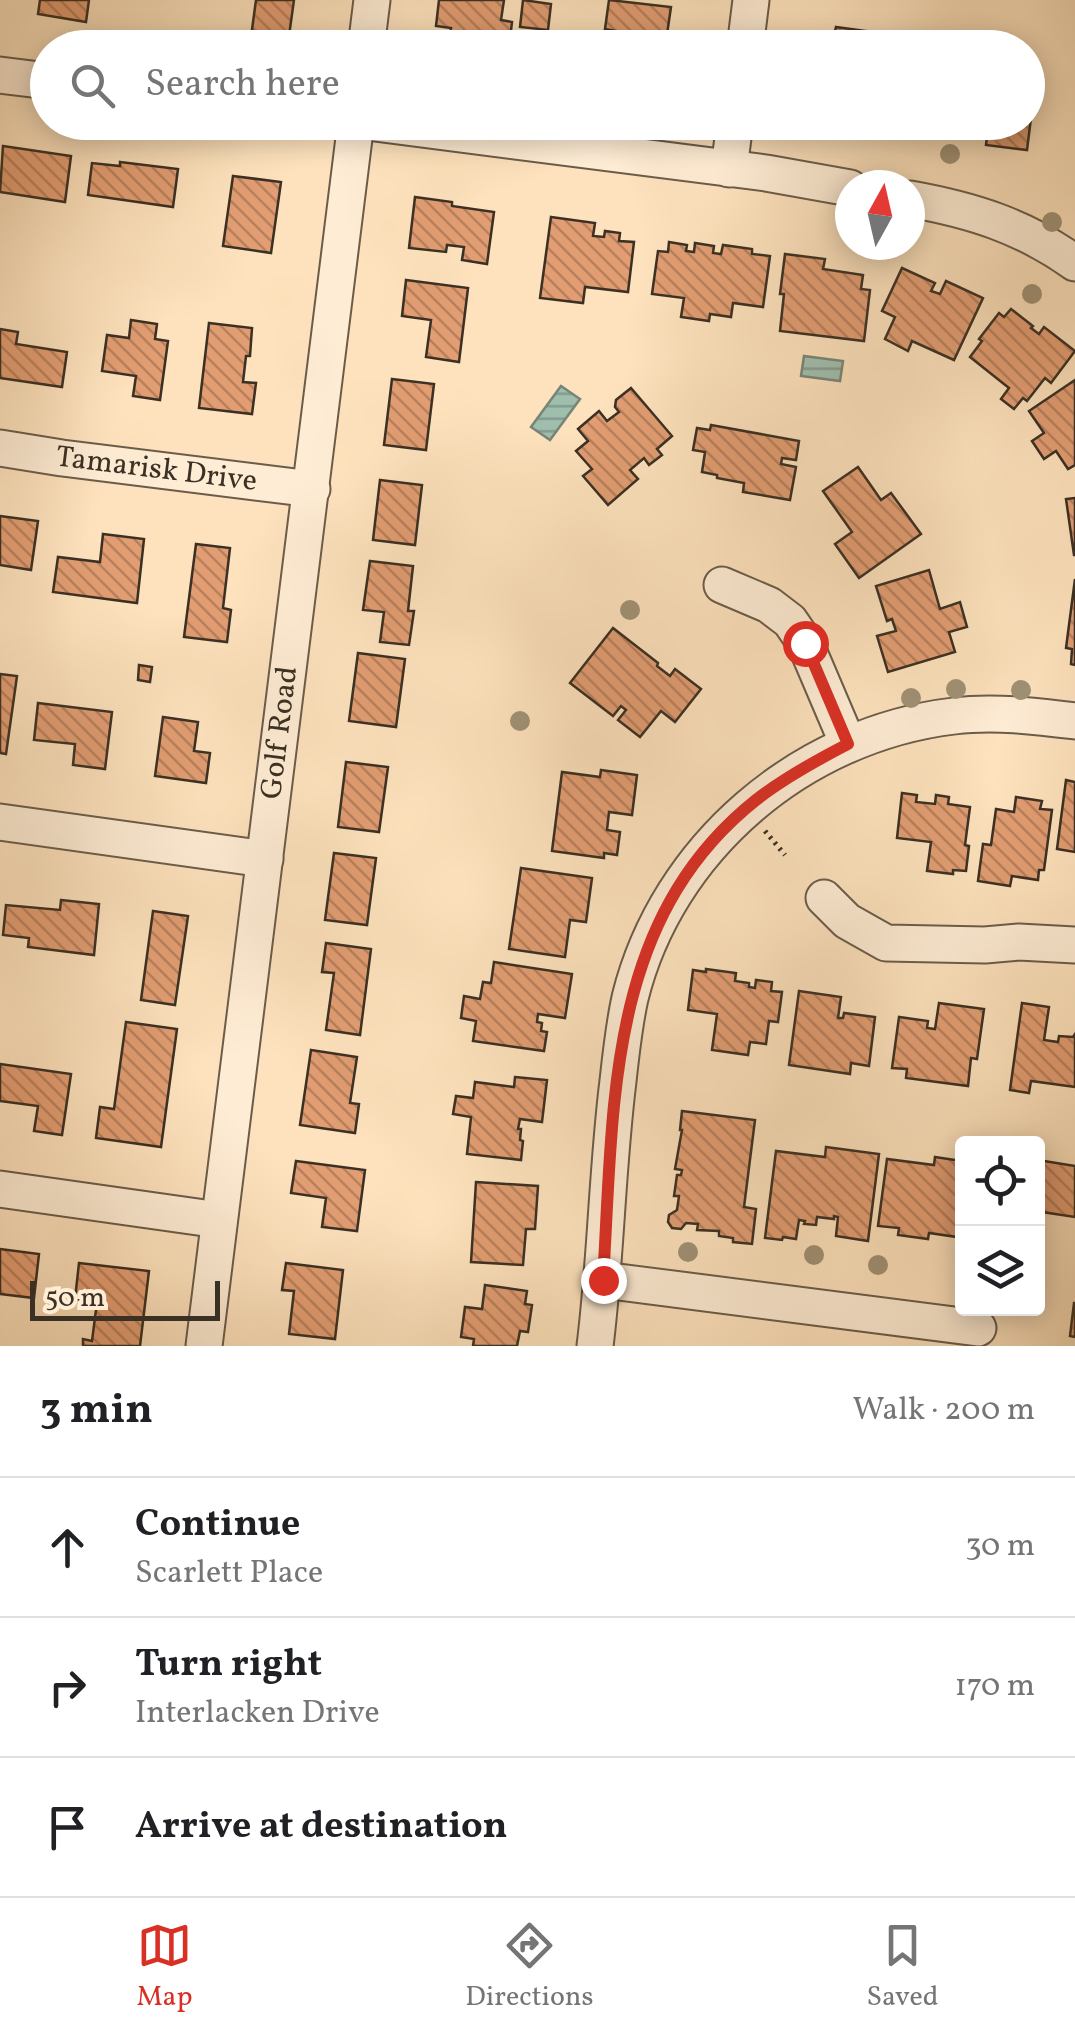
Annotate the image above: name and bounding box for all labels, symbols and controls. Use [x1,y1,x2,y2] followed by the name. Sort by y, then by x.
[30,30,1045,140] search box
[65,58,120,113] icon: search
[145,59,340,112] text: Search here
[835,170,925,260] north arrow
[53,436,259,503] street label: Tamarisk Drive
[783,621,829,667] route start
[251,664,309,802] street label: Golf Road
[955,1136,1045,1316] map controls
[955,1136,1045,1226] button: locate
[955,1226,1045,1316] button: layers
[581,1258,627,1304] route end
[30,1276,220,1320] scale bar
[45,1279,105,1318] text: 50 m
[40,1382,153,1441] text: 3 min
[852,1389,1035,1433] text: Walk · 200 m
[135,1499,300,1552] text: Continue
[40,1520,95,1575] icon: ahead
[965,1525,1035,1569] text: 30 m
[135,1552,323,1596] text: Scarlett Place
[135,1639,322,1692] text: Turn right
[40,1660,95,1715] icon: right
[954,1665,1035,1709] text: 170 m
[135,1692,380,1736] text: Interlacken Drive
[40,1800,95,1855] icon: arrive
[135,1801,508,1854] text: Arrive at destination
[136,1918,192,2017] tab: Map
[465,1918,594,2017] tab: Directions
[866,1918,939,2017] tab: Saved

